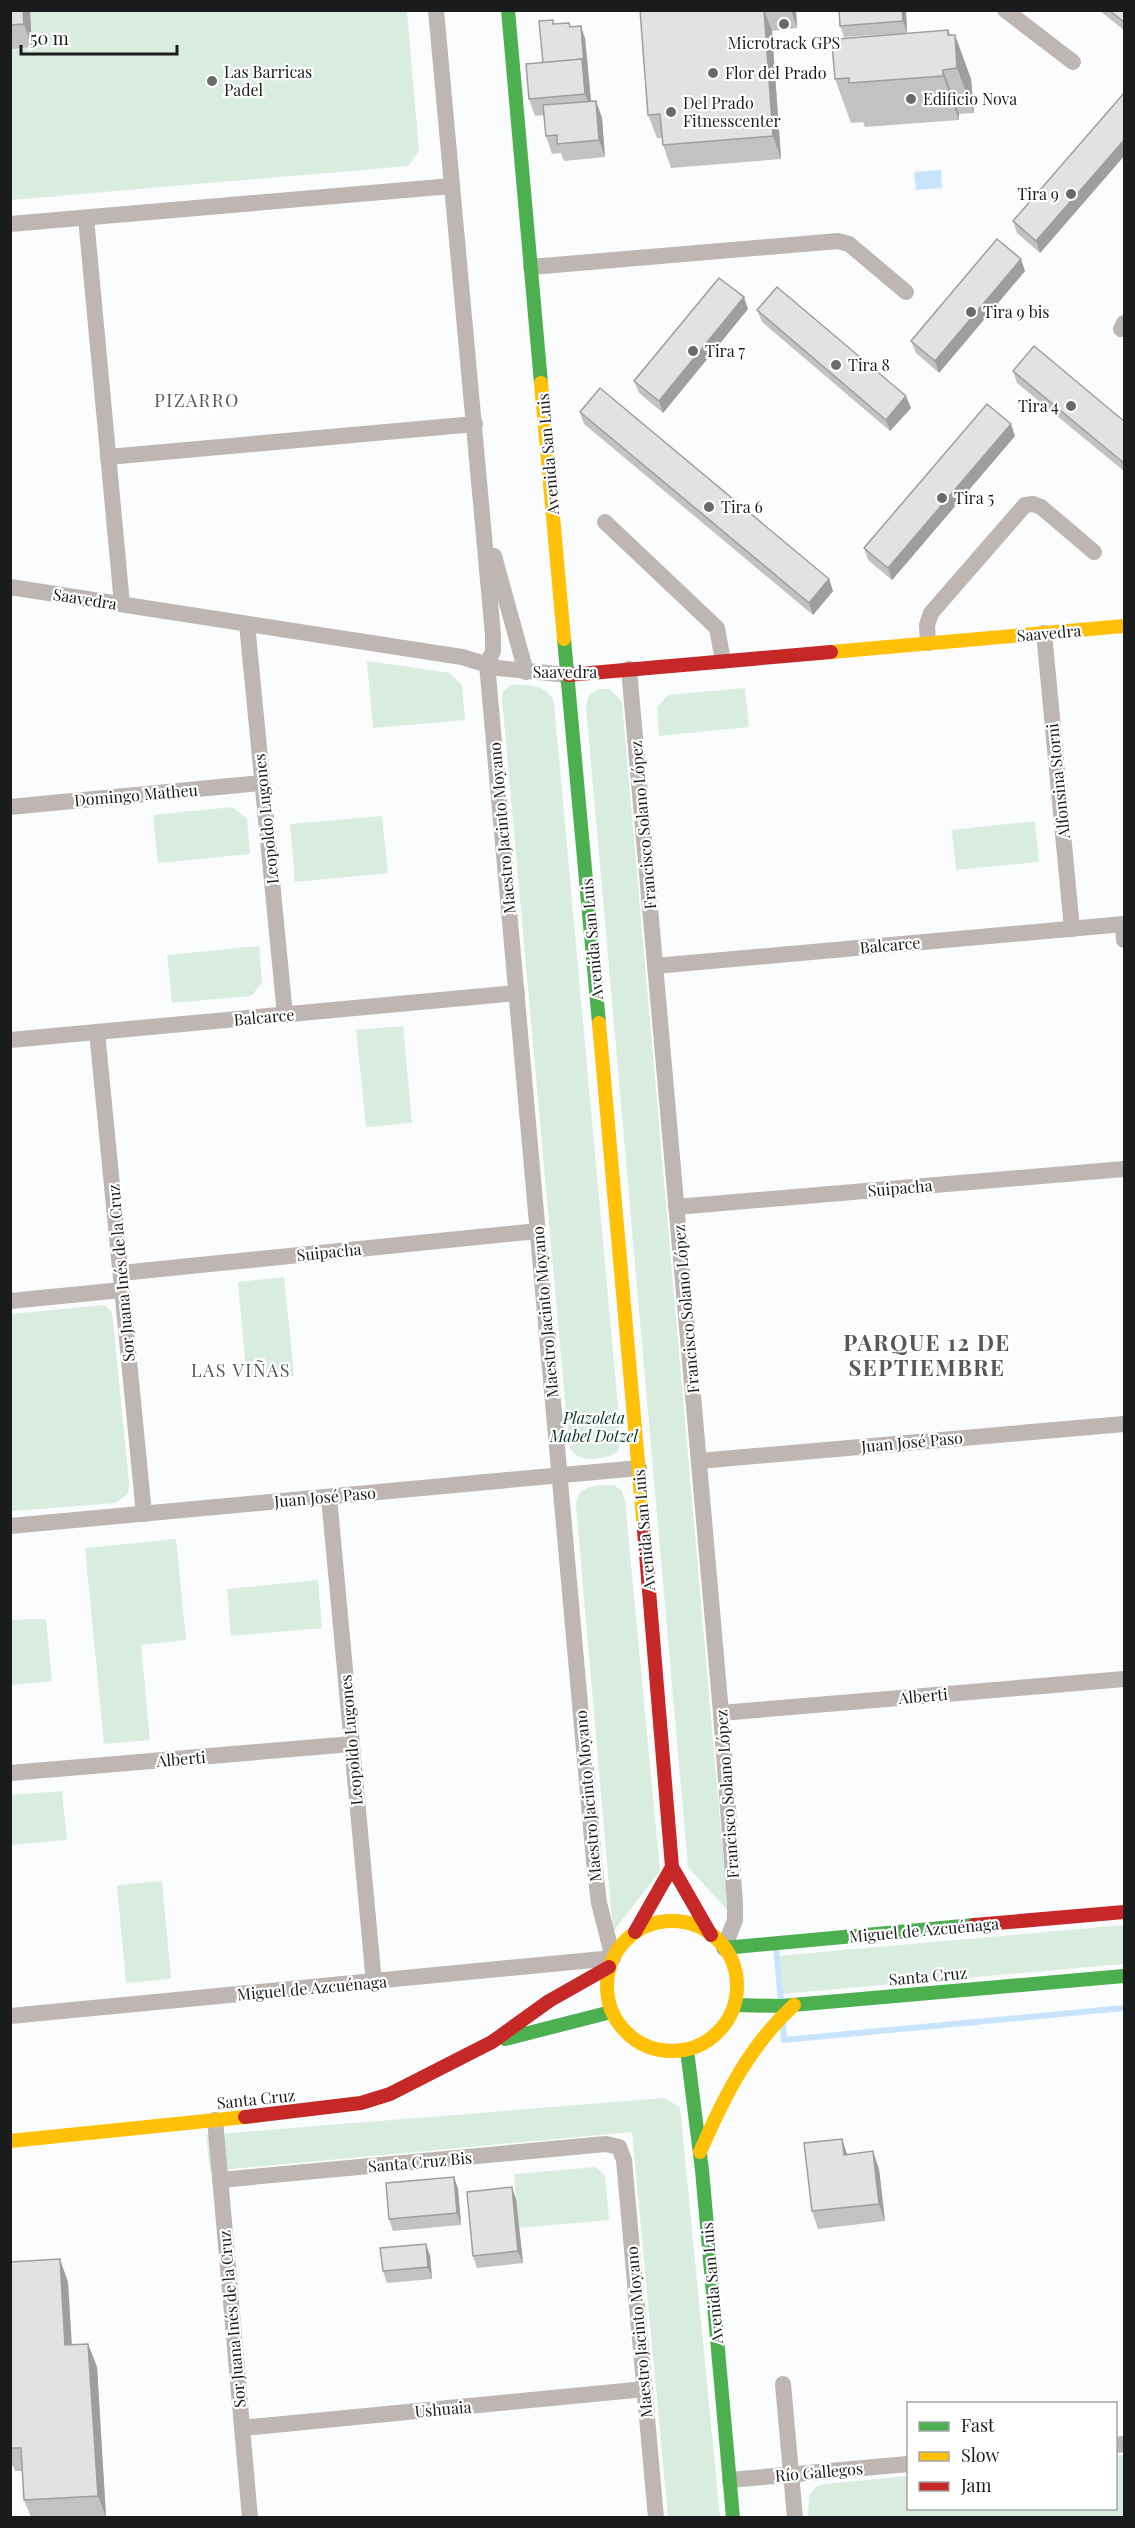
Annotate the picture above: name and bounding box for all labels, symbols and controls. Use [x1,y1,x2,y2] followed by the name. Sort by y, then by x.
[777,17,791,31] marker: Microtrack GPS
[21,18,177,56] scale bar
[30,26,69,50] text: 50 m
[728,32,840,53] place label: Microtrack GPS
[224,61,312,100] place label: Las Barricas Padel
[725,62,827,83] place label: Flor del Prado
[706,66,720,80] marker: Flor del Prado
[205,74,219,88] marker: Las Barricas Padel
[923,88,1017,109] place label: Edificio Nova
[683,92,781,131] place label: Del Prado Fitnesscenter
[904,92,918,106] marker: Edificio Nova
[664,105,678,119] marker: Del Prado Fitnesscenter
[1017,183,1059,204] place label: Tira 9
[1064,187,1078,201] marker: Tira 9
[983,301,1049,322] place label: Tira 9 bis
[964,305,978,319] marker: Tira 9 bis
[705,340,746,361] place label: Tira 7
[686,344,700,358] marker: Tira 7
[848,354,890,375] place label: Tira 8
[829,358,843,372] marker: Tira 8
[154,388,240,412] district label: PIZARRO
[532,392,563,517] street label: Avenida San Luis
[1018,395,1059,416] place label: Tira 4
[1064,399,1078,413] marker: Tira 4
[954,487,994,508] place label: Tira 5
[935,491,949,505] marker: Tira 5
[721,496,763,517] place label: Tira 6
[702,500,716,514] marker: Tira 6
[52,583,119,614] street label: Saavedra
[1016,619,1082,646] street label: Saavedra
[533,661,597,682] street label: Saavedra
[1041,722,1074,841] street label: Alfonsina Storni
[625,739,660,910] street label: Francisco Solano López
[484,741,519,915] street label: Maestro Jacinto Moyano
[248,753,283,885] street label: Leopoldo Lugones
[73,779,199,810] street label: Domingo Matheu
[576,877,607,1002] street label: Avenida San Luis
[859,931,921,958] street label: Balcarce
[233,1003,295,1030] street label: Balcarce
[867,1174,933,1201] street label: Suipacha
[102,1183,139,1363] street label: Sor Juana Inés de la Cruz
[668,1223,703,1394] street label: Francisco Solano López
[527,1225,562,1399] street label: Maestro Jacinto Moyano
[296,1238,362,1265] street label: Suipacha
[843,1327,1011,1382] district label: PARQUE 12 DE SEPTIEMBRE
[191,1358,291,1382] district label: LAS VIÑAS
[549,1407,638,1446] park label: Plazoleta Mabel Dotzel
[859,1427,964,1456] street label: Juan José Paso
[628,1468,659,1593] street label: Avenida San Luis
[272,1482,377,1511] street label: Juan José Paso
[334,1674,367,1806] street label: Leopoldo Lugones
[897,1683,949,1708] street label: Alberti
[570,1709,605,1883] street label: Maestro Jacinto Moyano
[710,1709,743,1879] street label: Francisco Solano López
[155,1746,207,1771] street label: Alberti
[848,1912,1000,1947] street label: Miguel de Azcuénaga
[888,1962,968,1989] street label: Santa Cruz
[236,1970,388,2005] street label: Miguel de Azcuénaga
[216,2084,297,2113] street label: Santa Cruz
[367,2146,473,2177] street label: Santa Cruz Bis
[696,2221,727,2346] street label: Avenida San Luis
[213,2229,250,2409] street label: Sor Juana Inés de la Cruz
[621,2245,656,2419] street label: Maestro Jacinto Moyano
[414,2396,472,2421] street label: Ushuaia
[907,2402,1117,2510] legend
[961,2413,995,2437] text: Fast
[961,2443,999,2467] text: Slow
[774,2457,864,2486] street label: Río Gallegos
[960,2473,991,2497] text: Jam

